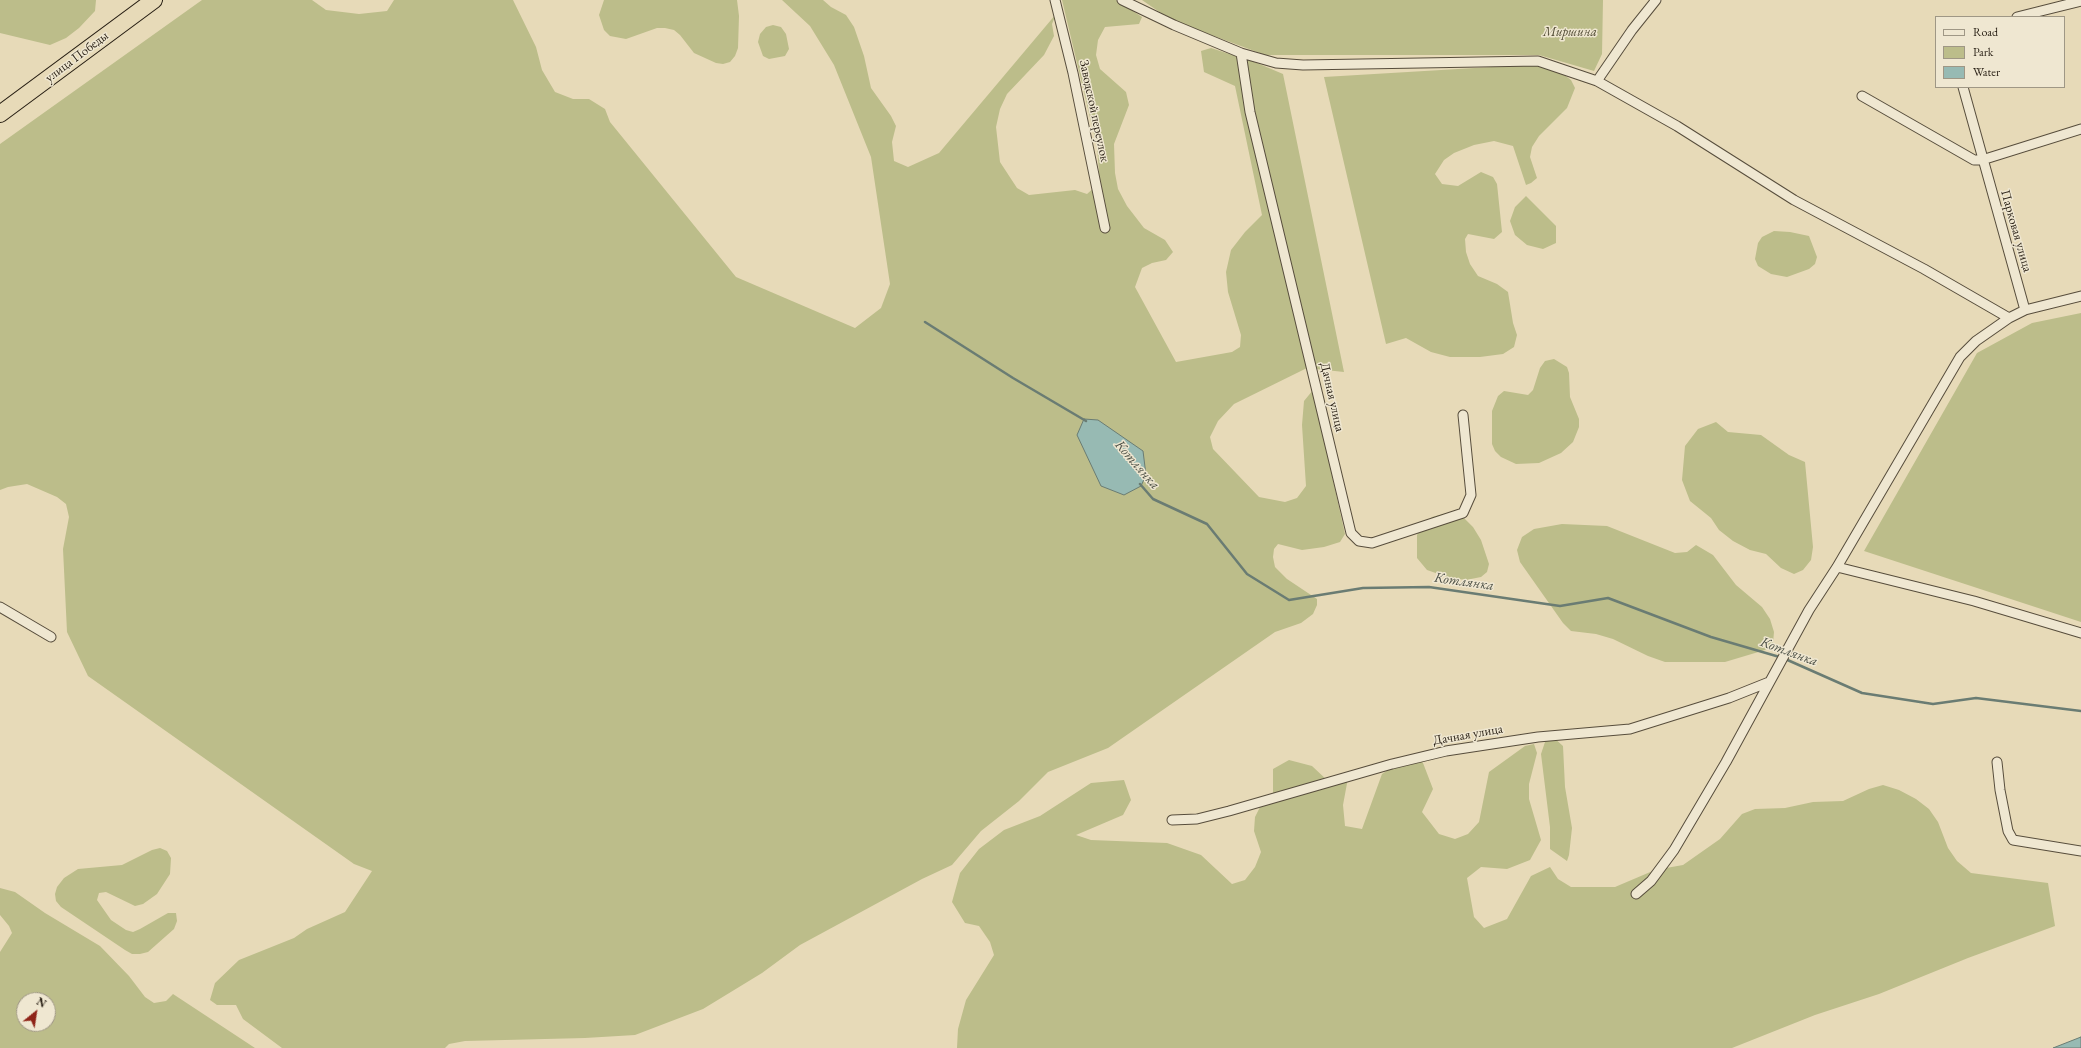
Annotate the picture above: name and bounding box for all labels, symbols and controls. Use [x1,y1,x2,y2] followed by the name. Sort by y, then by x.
[1935,16,2065,88] legend
[1543,24,1597,40] park label: Миршина
[1973,24,1998,40] text: Road
[42,28,112,86] street label: улица Победы
[1973,44,1993,60] text: Park
[1076,59,1112,163] street label: Заводской переулок
[1973,64,2000,80] text: Water
[1997,188,2035,274] street label: Парковая улица
[1316,361,1348,433] street label: Дачная улица
[1111,437,1163,493] water label: Котлянка
[1433,570,1495,594] water label: Котлянка
[1758,634,1820,670] water label: Котлянка
[1432,721,1504,749] street label: Дачная улица
[16,992,56,1032] north arrow
[34,994,49,1011] text: N

